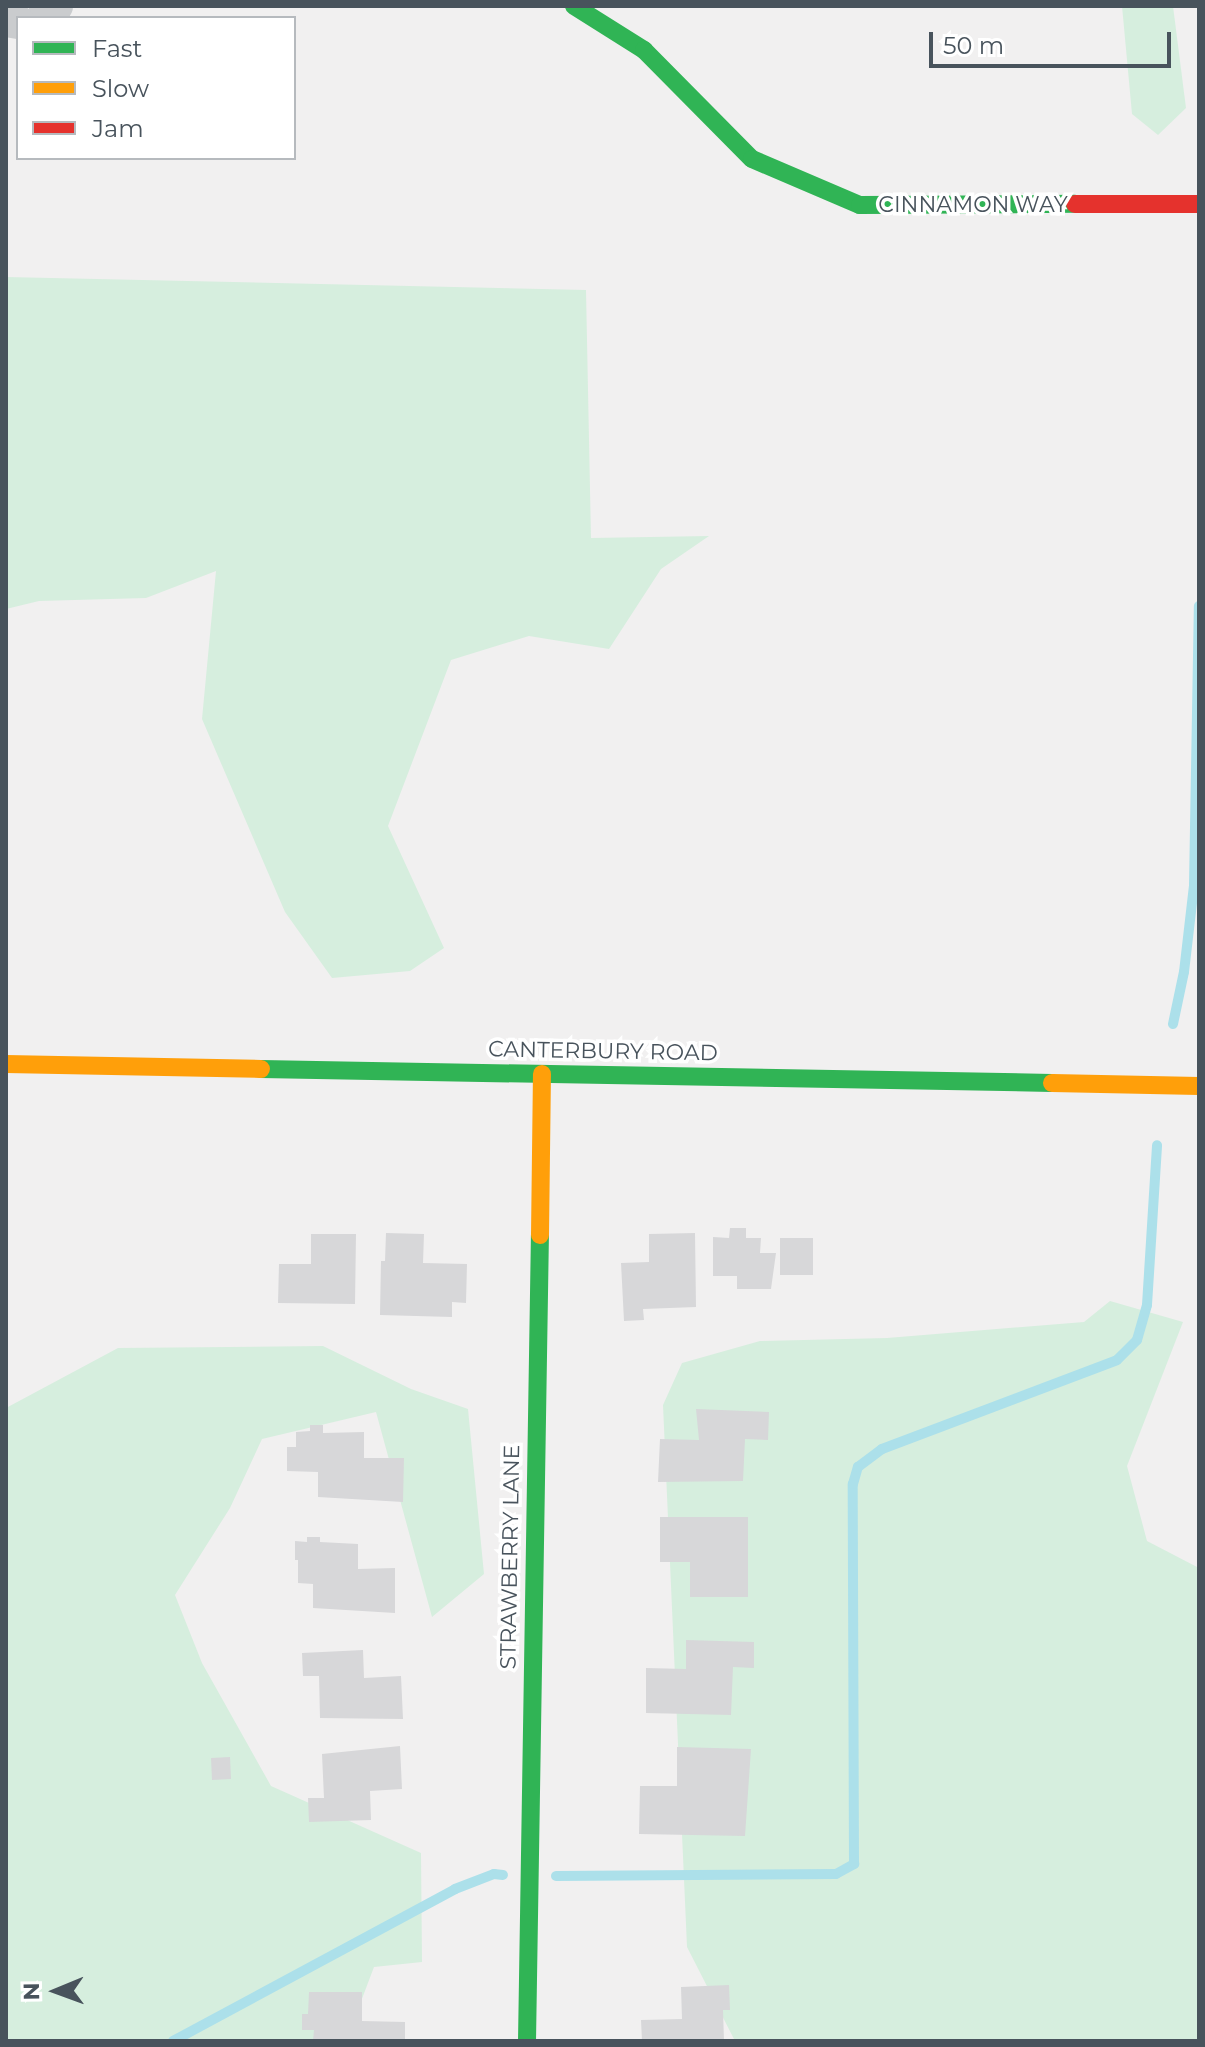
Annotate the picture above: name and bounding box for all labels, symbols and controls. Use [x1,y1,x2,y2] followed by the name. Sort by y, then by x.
[16,16,296,160] legend
[933,16,1175,66] scale bar
[943,31,1004,60] text: 50 m
[92,34,142,63] text: Fast
[92,74,149,103] text: Slow
[92,114,144,143] text: Jam
[878,192,1068,218] street label: CINNAMON WAY
[488,1036,718,1066] street label: CANTERBURY ROAD
[495,1444,525,1670] street label: STRAWBERRY LANE
[16,1951,96,2031] north arrow
[18,1982,45,2001] text: N

